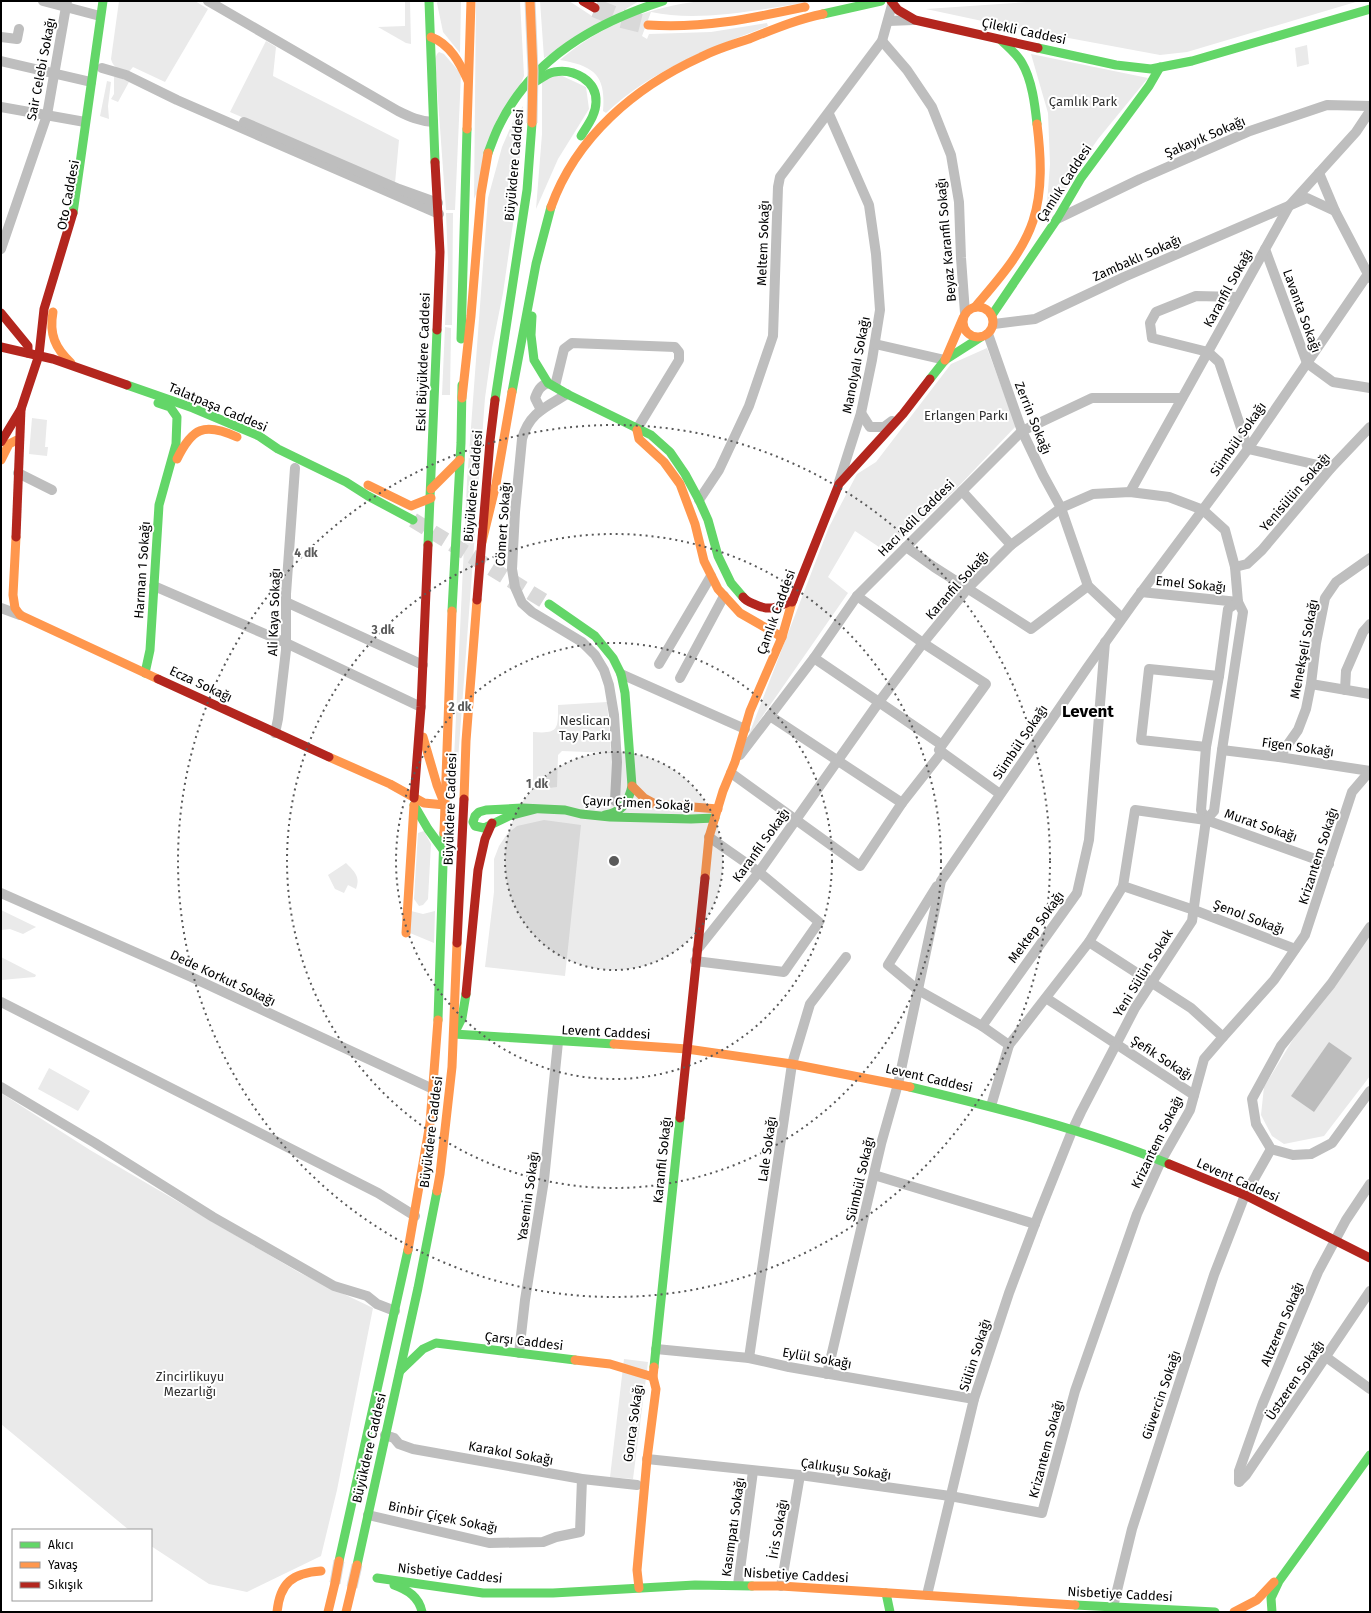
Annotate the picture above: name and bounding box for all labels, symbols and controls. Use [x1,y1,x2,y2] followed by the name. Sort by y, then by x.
[980,15,1068,47] street label: Çilekli Caddesi
[24,16,58,122] street label: Sair Celebi Sokağı
[1049,94,1118,109] park label: Çamlık Park
[502,108,526,222] street label: Büyükdere Caddesi
[1162,113,1248,161] street label: Şakayık Sokağı
[1033,141,1095,225] street label: Çamlık Caddesi
[54,159,82,231] street label: Oto Caddesi
[933,177,959,303] street label: Beyaz Karanfil Sokağı
[754,200,772,286] street label: Meltem Sokağı
[1090,232,1184,284] street label: Zambaklı Sokağı
[1200,246,1256,330] street label: Karanfil Sokağı
[1280,267,1324,355] street label: Lavanta Sokağı
[413,292,433,432] street label: Eski Büyükdere Caddesi
[839,315,873,415] street label: Manolyalı Sokağı
[166,379,270,435] street label: Talatpaşa Caddesi
[1012,380,1054,456] street label: Zerrin Sokağı
[1207,399,1269,479] street label: Sümbül Sokağı
[924,408,1008,423] park label: Erlangen Parkı
[461,429,485,543] street label: Büyükdere Caddesi
[1257,450,1333,534] street label: Yenisülün Sokağı
[875,477,957,559] street label: Hacı Adil Caddesi
[493,481,513,567] street label: Cömert Sokağı
[131,521,153,619] street label: Harman 1 Sokağı
[294,546,318,560] text: 4 dk
[922,548,992,622] street label: Karanfil Sokağı
[754,567,798,657] street label: Çamlık Caddesi
[265,568,283,656] street label: Ali Kaya Sokağı
[1155,573,1227,595] street label: Emel Sokağı
[1287,598,1321,700] street label: Menekşeli Sokağı
[371,623,395,637] text: 3 dk
[167,663,235,705] street label: Ecza Sokağı
[449,700,472,714] text: 2 dk
[1062,701,1114,722] district label: Levent
[990,702,1050,782] street label: Sümbül Sokağı
[559,713,611,743] park label: Neslican Tay Parkı
[1261,735,1335,759] street label: Figen Sokağı
[441,752,459,866] street label: Büyükdere Caddesi
[526,777,548,791] text: 1 dk
[582,793,694,813] street label: Çayır Çimen Sokağı
[729,805,793,885] street label: Karanfil Sokağı
[1223,806,1299,844] street label: Murat Sokağı
[1295,806,1341,906] street label: Krizantem Sokağı
[607,854,621,868] centre of rings
[1005,888,1067,966] street label: Mektep Sokağı
[1211,897,1287,937] street label: Şenol Sokağı
[1110,926,1176,1019] street label: Yeni Sülün Sokak
[168,947,278,1009] street label: Dede Korkut Sokağı
[561,1022,651,1042] street label: Levent Caddesi
[1128,1033,1196,1083] street label: Şefik Sokağı
[884,1061,974,1095] street label: Levent Caddesi
[417,1075,445,1189] street label: Büyükdere Caddesi
[1128,1093,1186,1191] street label: Krizantem Sokağı
[755,1115,779,1183] street label: Lale Sokağı
[650,1116,674,1204] street label: Karanfil Sokağı
[843,1135,877,1223] street label: Sümbül Sokağı
[514,1150,542,1242] street label: Yasemin Sokağı
[1194,1155,1282,1205] street label: Levent Caddesi
[1258,1280,1306,1368] street label: Altzeren Sokağı
[956,1317,994,1393] street label: Sülün Sokağı
[484,1329,564,1353] street label: Çarşı Caddesi
[1262,1337,1327,1423] street label: Üstzeren Sokağı
[781,1345,853,1371] street label: Eylül Sokağı
[1139,1348,1183,1442] street label: Güvercin Sokağı
[156,1369,224,1399] park label: Zincirlikuyu Mezarlığı
[620,1383,646,1463] street label: Gonca Sokağı
[349,1391,389,1505] street label: Büyükdere Caddesi
[1026,1398,1066,1500] street label: Krizantem Sokağı
[467,1438,555,1468] street label: Karakol Sokağı
[800,1455,892,1483] street label: Çalıkuşu Sokağı
[719,1476,747,1578] street label: Kasımpatı Sokağı
[387,1498,499,1536] street label: Binbir Çiçek Sokağı
[765,1498,791,1560] street label: İris Sokağı
[12,1529,152,1601] legend
[48,1538,74,1552] text: Akıcı
[48,1558,78,1572] text: Yavaş
[397,1560,503,1586] street label: Nisbetiye Caddesi
[743,1565,849,1585] street label: Nisbetiye Caddesi
[48,1578,83,1592] text: Sıkışık
[1067,1584,1173,1604] street label: Nisbetiye Caddesi

